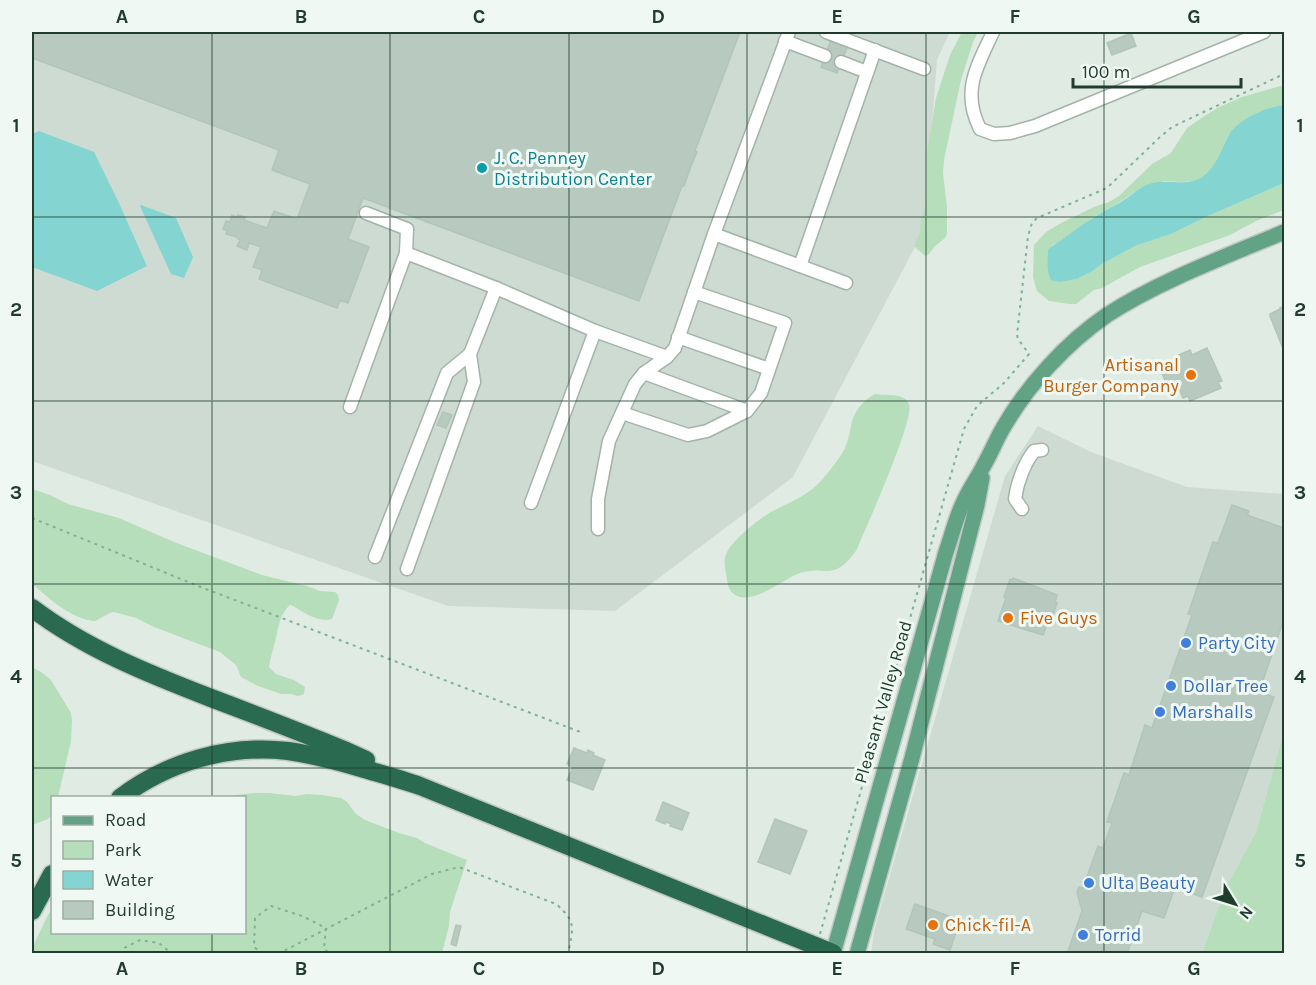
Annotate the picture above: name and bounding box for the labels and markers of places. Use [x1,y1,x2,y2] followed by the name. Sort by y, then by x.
[494,147,652,190] place label: J. C. Penney Distribution Center
[475,161,489,175] marker: J. C. Penney Distribution Center
[1043,354,1180,397] place label: Artisanal Burger Company
[1184,368,1198,382] marker: Artisanal Burger Company
[1020,607,1098,629] place label: Five Guys
[1001,611,1015,625] marker: Five Guys
[1198,632,1276,654] place label: Party City
[1179,636,1193,650] marker: Party City
[1183,675,1268,697] place label: Dollar Tree
[1164,679,1178,693] marker: Dollar Tree
[1172,701,1253,723] place label: Marshalls
[1153,705,1167,719] marker: Marshalls
[1101,872,1196,894] place label: Ulta Beauty
[1082,876,1096,890] marker: Ulta Beauty
[945,914,1031,936] place label: Chick-fil-A
[926,918,940,932] marker: Chick-fil-A
[1095,924,1141,946] place label: Torrid
[1076,928,1090,942] marker: Torrid

